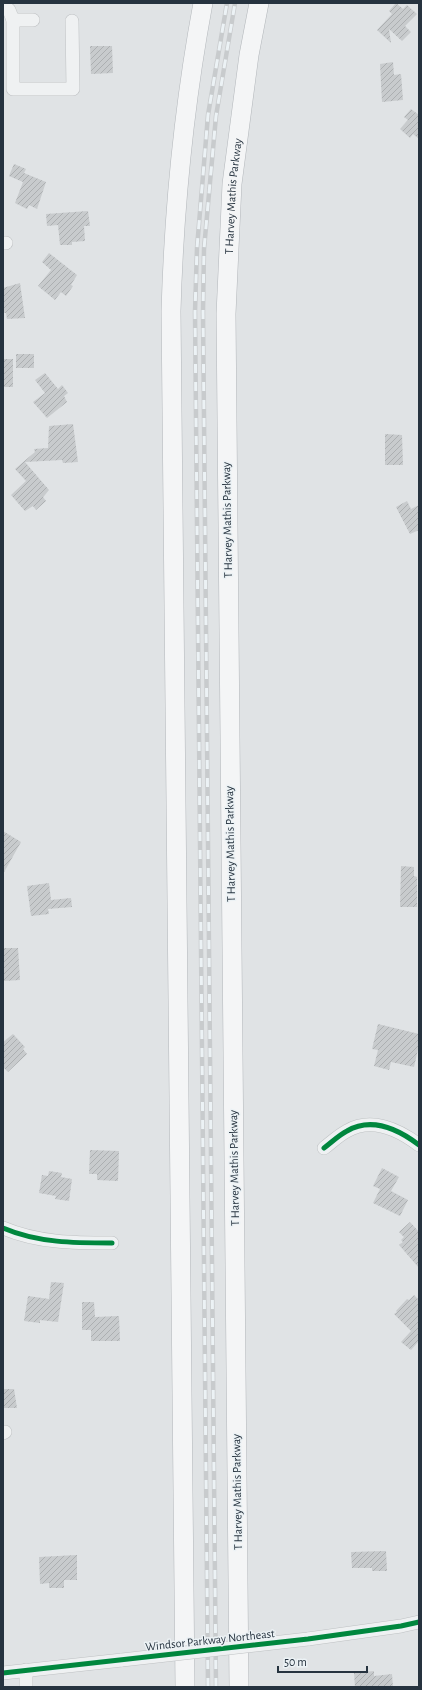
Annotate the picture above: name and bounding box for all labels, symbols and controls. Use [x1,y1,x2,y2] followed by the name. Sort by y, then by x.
[223,138,245,255] street label: T Harvey Mathis Parkway
[220,462,235,578] street label: T Harvey Mathis Parkway
[223,786,238,902] street label: T Harvey Mathis Parkway
[227,1110,242,1226] street label: T Harvey Mathis Parkway
[230,1434,245,1550] street label: T Harvey Mathis Parkway
[145,1627,276,1654] street label: Windsor Parkway Northeast
[278,1648,367,1674] scale bar
[284,1656,307,1668] text: 50 m

